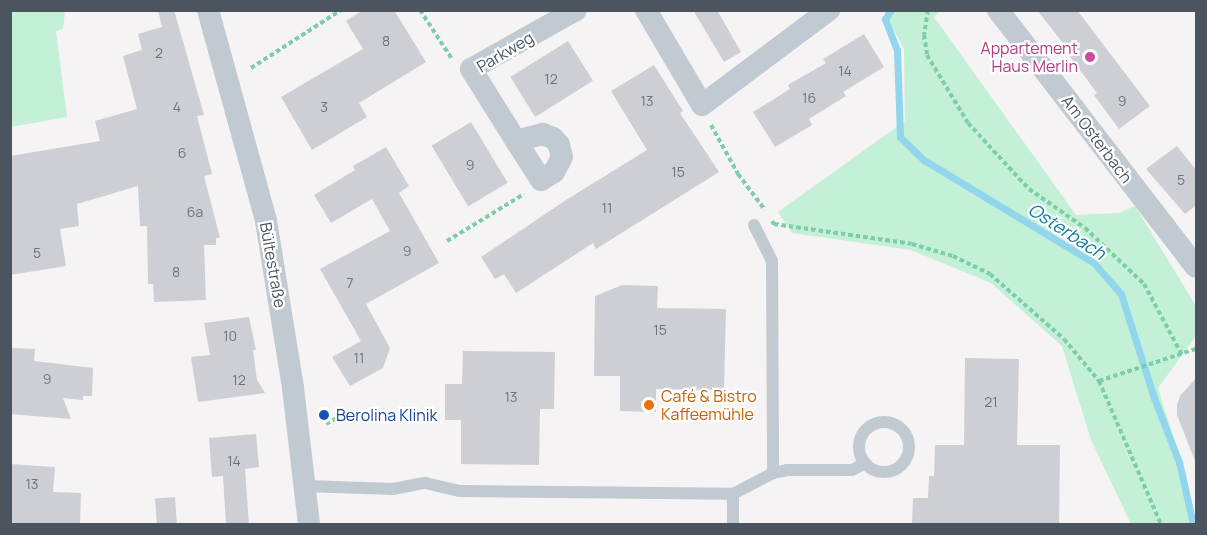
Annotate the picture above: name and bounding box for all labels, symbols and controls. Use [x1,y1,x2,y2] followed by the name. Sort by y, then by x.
[473,28,537,76] street label: Parkweg
[382,33,390,49] house number: 8
[981,38,1078,76] place label: Appartement Haus Merlin
[155,45,163,61] house number: 2
[1083,50,1097,64] marker: Appartement Haus Merlin
[838,63,852,79] house number: 14
[544,71,558,87] house number: 12
[802,90,816,106] house number: 16
[1058,91,1136,187] street label: Am Osterbach
[640,93,654,109] house number: 13
[1118,93,1126,109] house number: 9
[173,99,181,115] house number: 4
[320,99,328,115] house number: 3
[178,145,186,161] house number: 6
[466,157,474,173] house number: 9
[671,164,685,180] house number: 15
[1177,172,1185,188] house number: 5
[1024,198,1110,264] water label: Osterbach
[602,200,612,216] house number: 11
[187,204,203,220] house number: 6a
[256,221,290,309] street label: Bültestraße
[403,243,411,259] house number: 9
[33,245,41,261] house number: 5
[172,264,180,280] house number: 8
[346,275,354,291] house number: 7
[653,322,667,338] house number: 15
[223,328,237,344] house number: 10
[354,350,364,366] house number: 11
[43,371,51,387] house number: 9
[232,372,246,388] house number: 12
[661,386,757,424] place label: Café & Bistro Kaffeemühle
[504,389,518,405] house number: 13
[984,394,998,410] house number: 21
[642,398,656,412] marker: Café & Bistro Kaffeemühle
[336,405,437,425] place label: Berolina Klinik
[317,408,331,422] marker: Berolina Klinik
[227,453,241,469] house number: 14
[25,476,39,492] house number: 13

